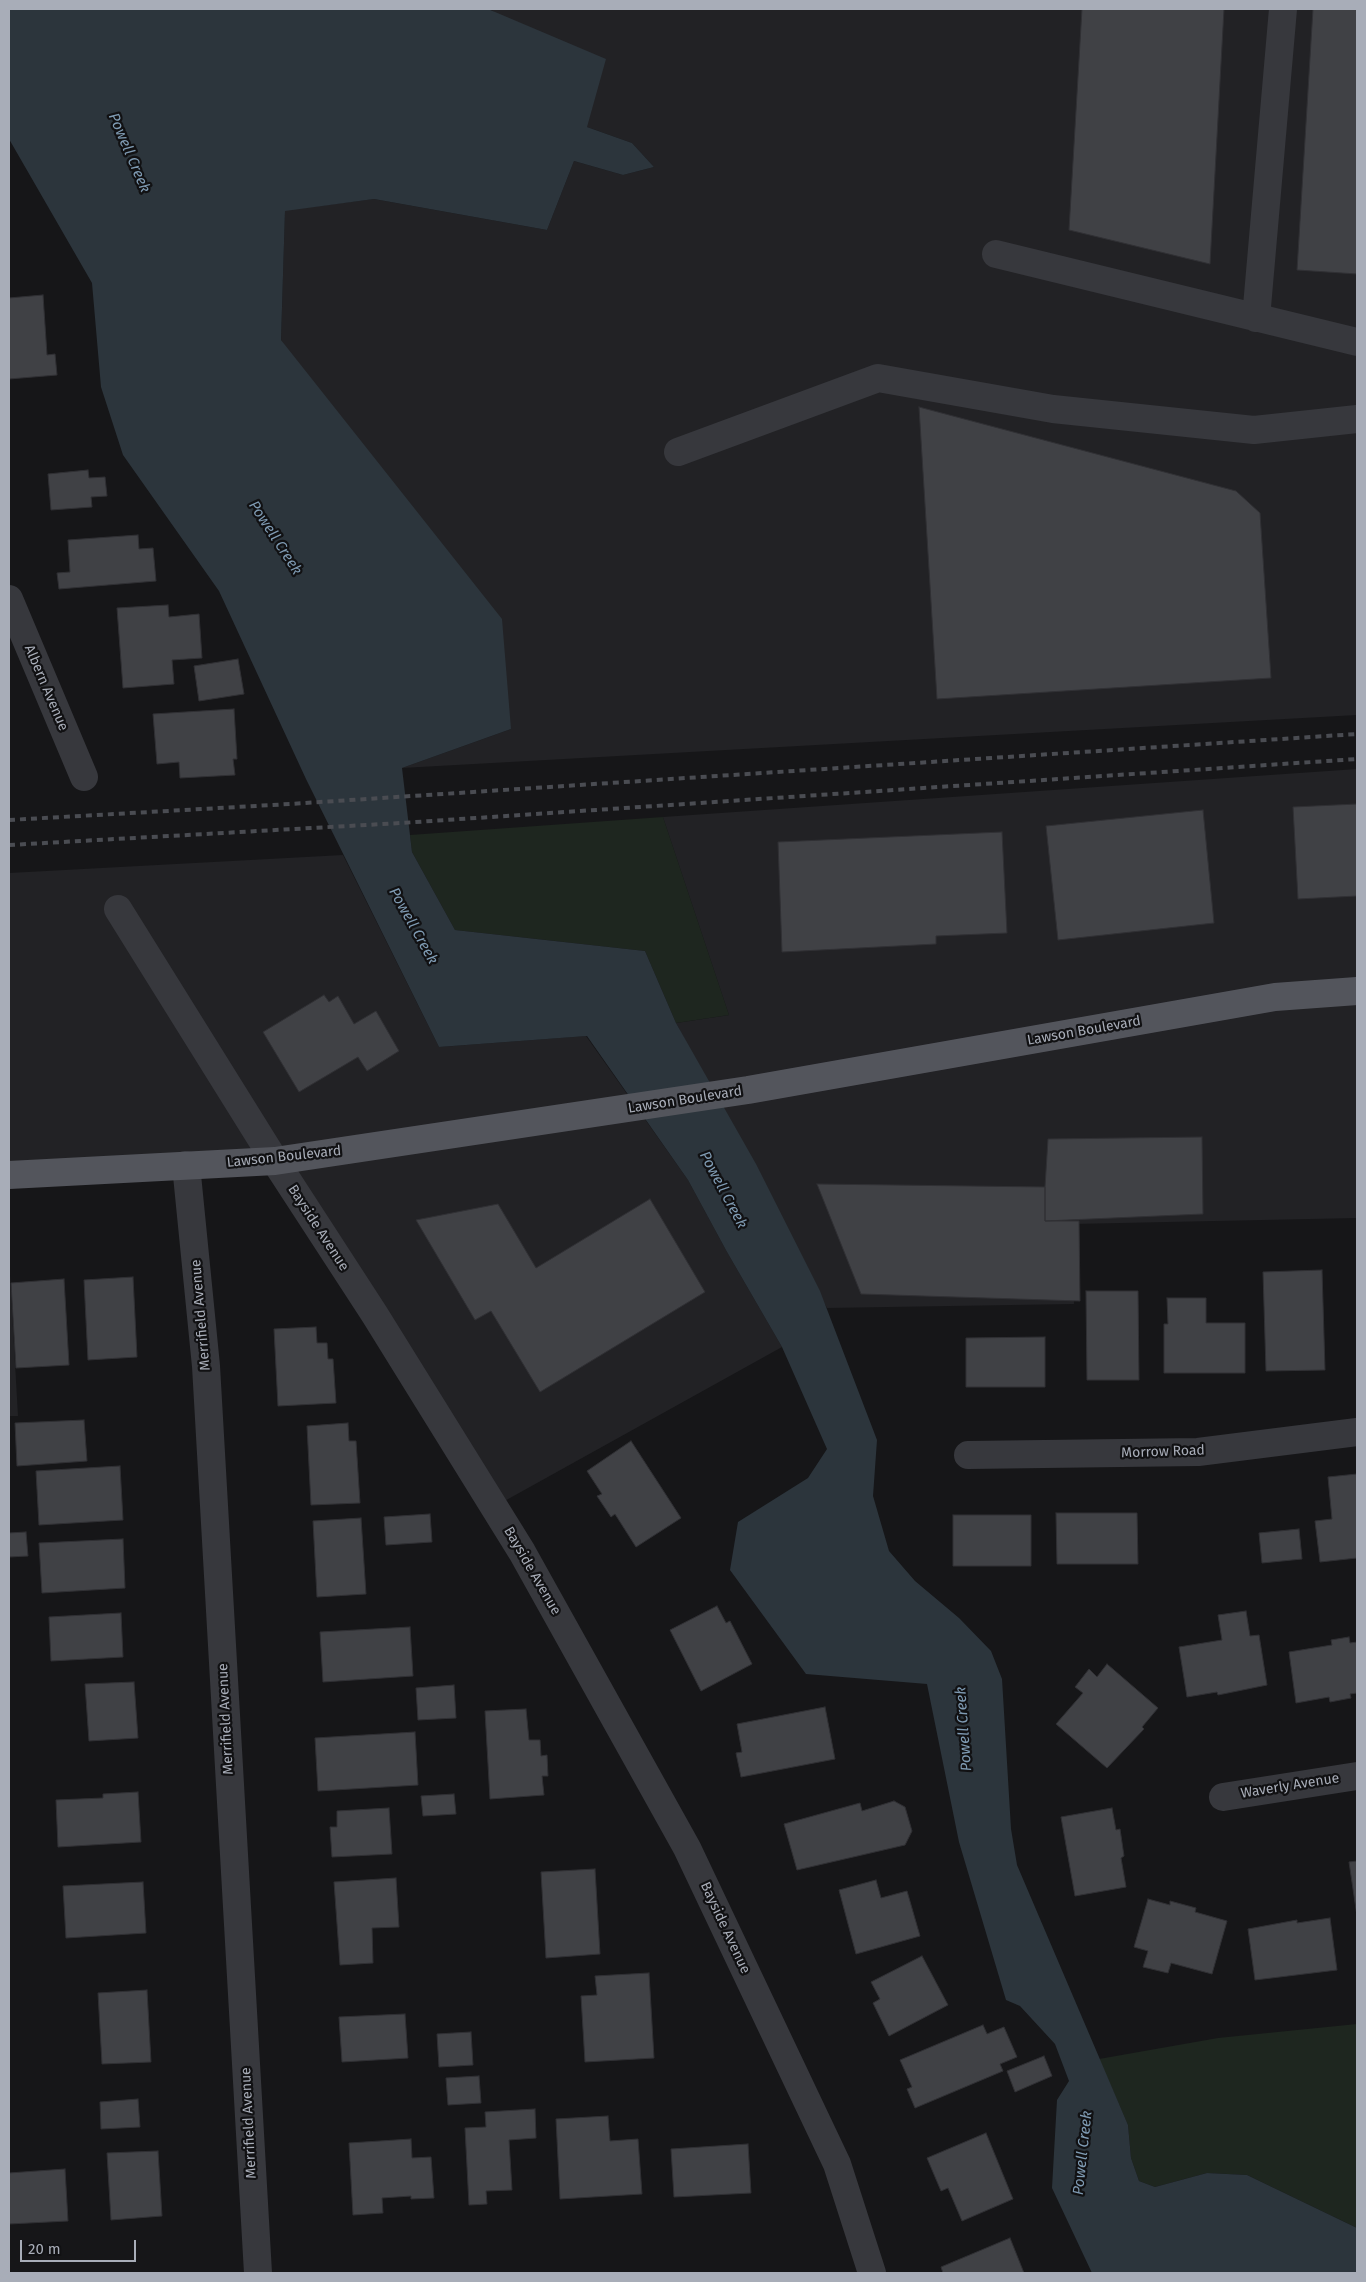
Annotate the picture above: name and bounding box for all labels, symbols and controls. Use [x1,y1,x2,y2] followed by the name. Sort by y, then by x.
[104,110,154,196] water label: Powell Creek
[244,498,306,578] water label: Powell Creek
[20,642,72,734] street label: Albern Avenue
[385,885,441,967] water label: Powell Creek
[1026,1013,1142,1049] street label: Lawson Boulevard
[627,1083,743,1117] street label: Lawson Boulevard
[226,1143,342,1171] street label: Lawson Boulevard
[695,1148,751,1232] water label: Powell Creek
[284,1182,352,1274] street label: Bayside Avenue
[188,1259,214,1371] street label: Merrifield Avenue
[1121,1442,1205,1462] street label: Morrow Road
[500,1524,564,1618] street label: Bayside Avenue
[215,1663,237,1775] street label: Merrifield Avenue
[952,1686,976,1772] water label: Powell Creek
[1240,1770,1340,1802] street label: Waverly Avenue
[696,1879,754,1977] street label: Bayside Avenue
[238,2067,260,2179] street label: Merrifield Avenue
[1070,2110,1096,2196] water label: Powell Creek
[22,2230,139,2262] scale bar
[28,2240,61,2258] text: 20 m

